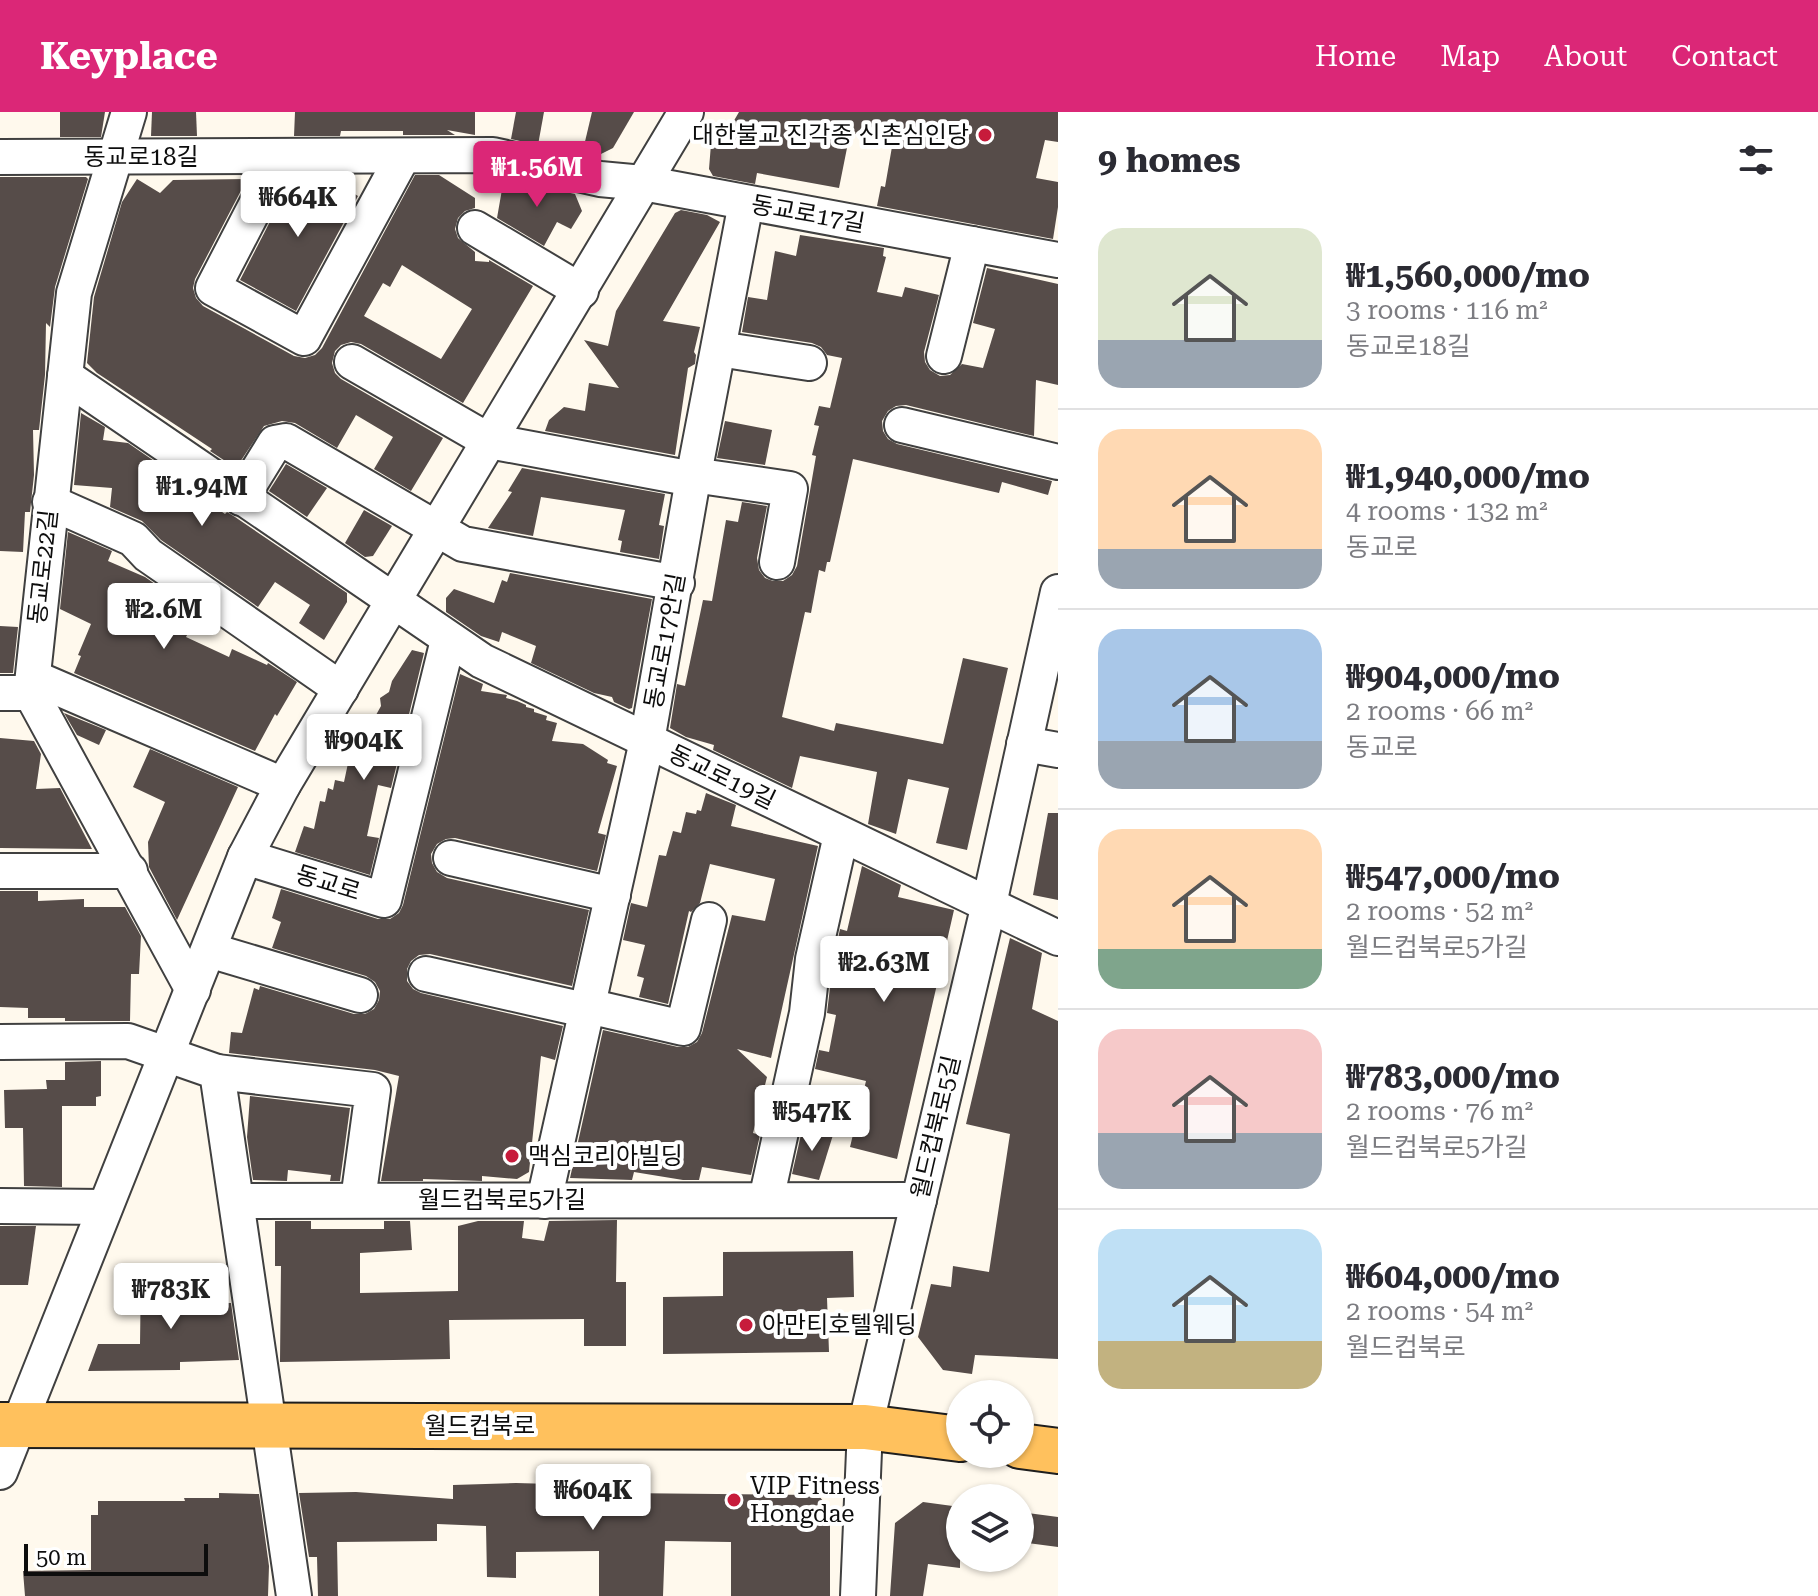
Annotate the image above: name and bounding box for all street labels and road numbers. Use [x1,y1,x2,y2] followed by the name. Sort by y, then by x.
[83,143,199,171] street label: 동교로18길
[749,190,867,238] street label: 동교로17길
[23,508,63,626] street label: 동교로22길
[639,571,691,711] street label: 동교로17안길
[664,739,780,815] street label: 동교로19길
[292,860,364,906] street label: 동교로
[906,1053,966,1201] street label: 월드컵북로5길
[418,1186,586,1214] street label: 월드컵북로5가길
[425,1412,535,1440] street label: 월드컵북로

